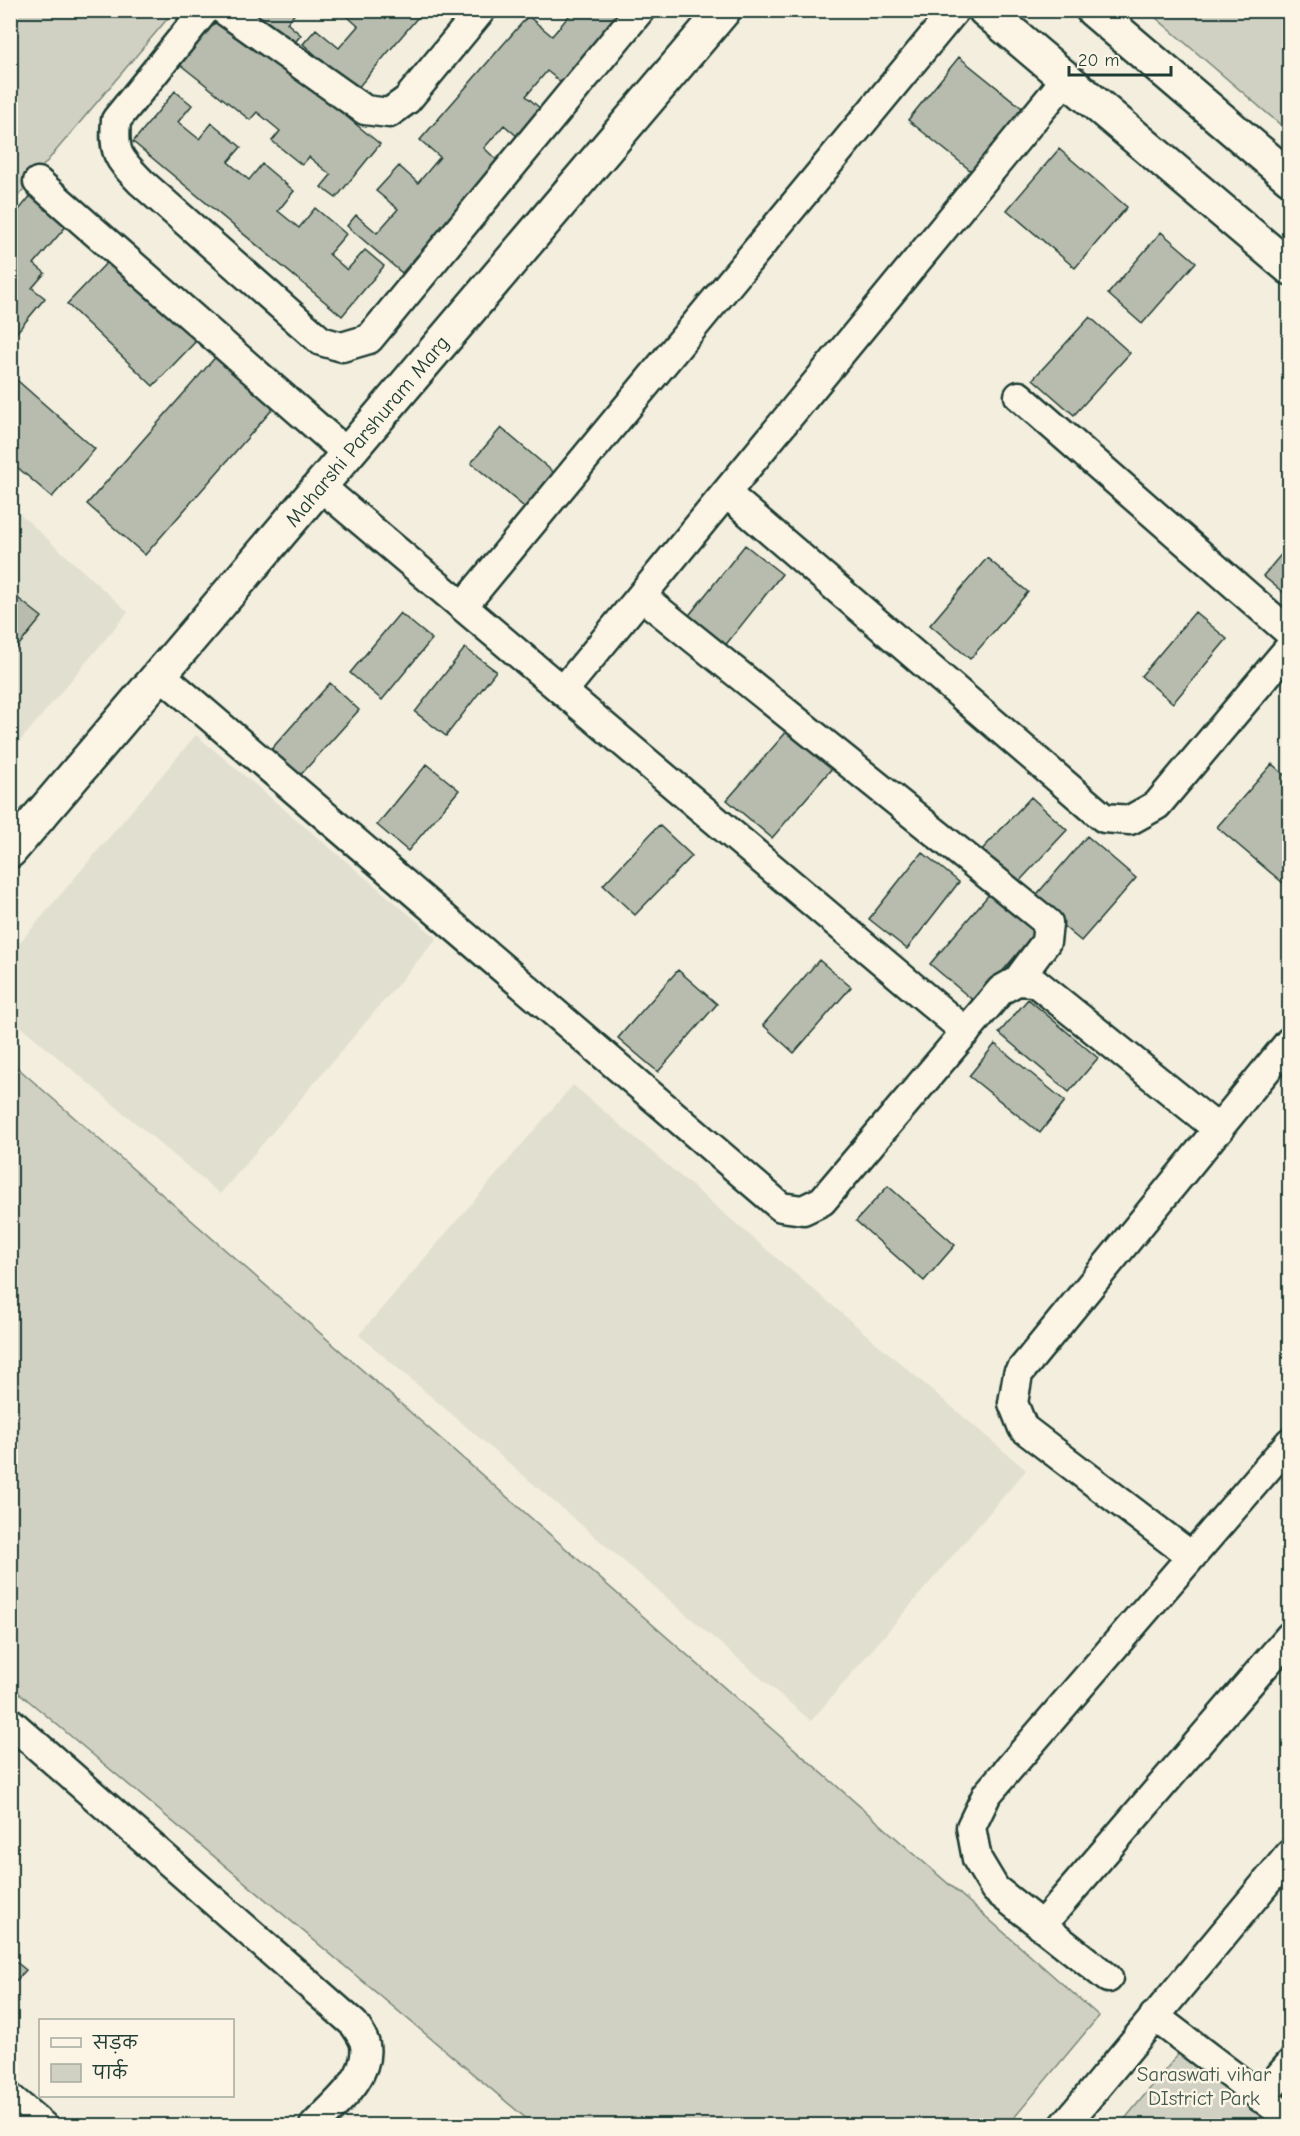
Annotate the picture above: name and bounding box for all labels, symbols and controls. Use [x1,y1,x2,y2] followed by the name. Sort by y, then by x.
[1069,39,1171,77] scale bar
[1078,50,1119,71] text: 20 m
[280,331,454,531] street label: Maharshi Parshuram Marg
[39,2019,234,2097] legend
[92,2033,138,2054] text: सड़क
[92,2059,128,2084] text: पार्क
[1137,2062,1272,2110] park label: Saraswati vihar DIstrict Park

